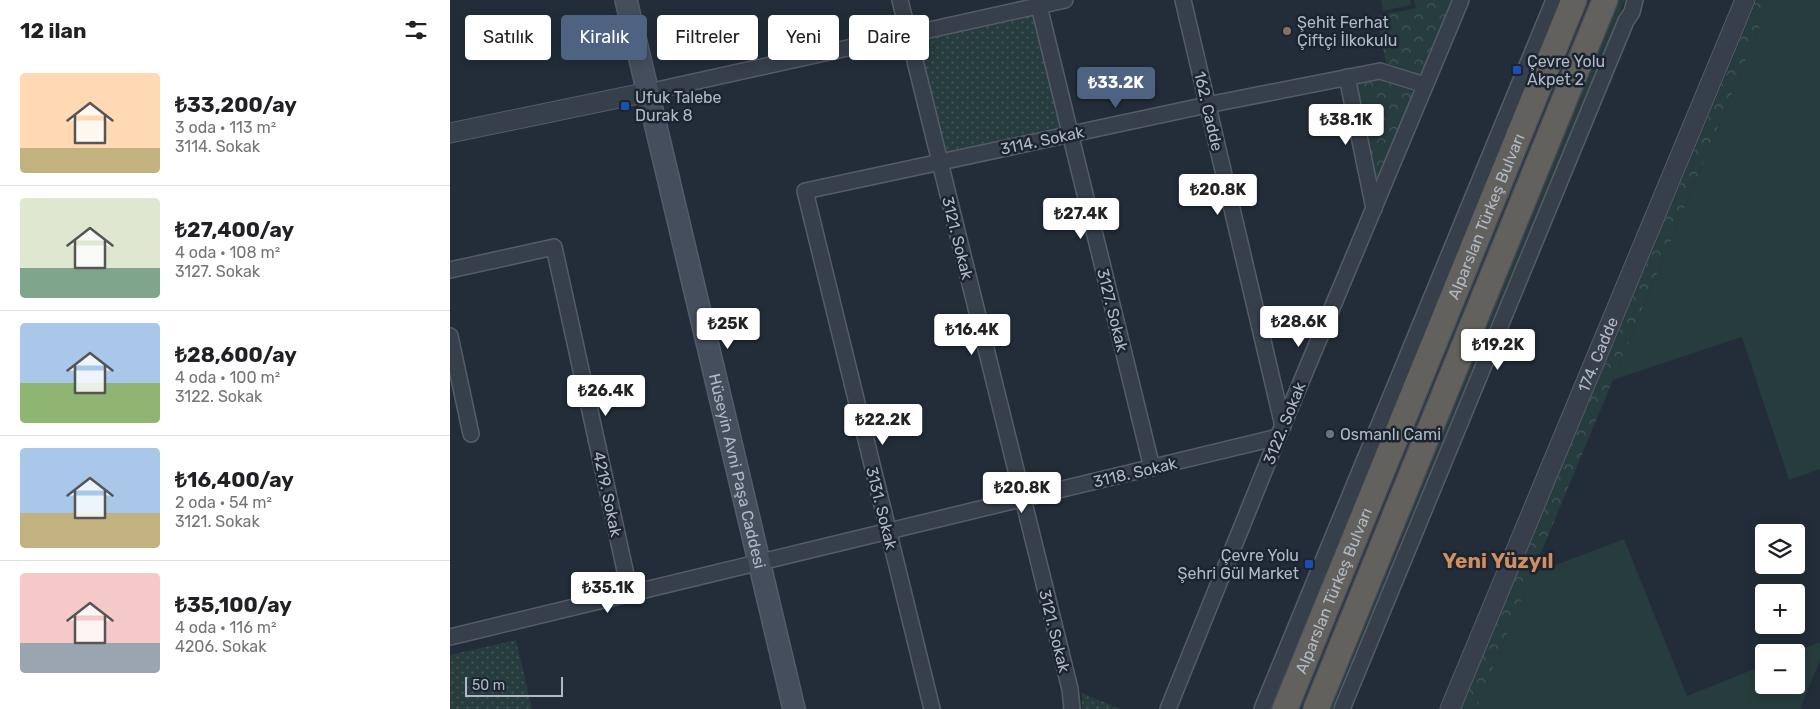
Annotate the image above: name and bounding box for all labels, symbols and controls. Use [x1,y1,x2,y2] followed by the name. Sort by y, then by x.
[1297,13,1397,50] place label: Şehit Ferhat Çiftçi İlkokulu
[465,15,551,60] chip: Satılık
[561,15,647,60] chip: Kiralık
[657,15,758,60] chip: Filtreler
[768,15,839,60] chip: Yeni
[849,15,929,60] chip: Daire
[402,16,430,44] icon: filters
[20,18,86,43] text: 12 ilan
[1281,25,1293,37] marker: Şehit Ferhat Çiftçi İlkokulu
[1527,52,1605,89] place label: Çevre Yolu Akpet 2
[1511,64,1523,76] marker: Çevre Yolu Akpet 2
[1075,66,1157,109] pin: ₺33.2K
[1190,69,1227,153] street label: 162. Cadde
[1088,73,1144,92] text: ₺33.2K
[635,88,722,125] place label: Ufuk Talebe Durak 8
[175,92,297,117] text: ₺33,200/ay
[60,93,120,153] icon: home
[619,100,631,112] marker: Ufuk Talebe Durak 8
[1305,104,1387,146] pin: ₺38.1K
[1320,110,1372,129] text: ₺38.1K
[175,118,276,137] text: 3 oda · 113 m²
[999,122,1086,159] street label: 3114. Sokak
[1444,131,1529,302] street label: Alparslan Türkeş Bulvarı
[175,137,260,156] text: 3114. Sokak
[1177,174,1259,216] pin: ₺20.8K
[1190,180,1246,199] text: ₺20.8K
[938,195,977,282] street label: 3121. Sokak
[1040,198,1122,240] pin: ₺27.4K
[1054,204,1108,223] text: ₺27.4K
[175,217,294,242] text: ₺27,400/ay
[60,218,120,278] icon: home
[175,243,280,262] text: 4 oda · 108 m²
[175,262,260,281] text: 3127. Sokak
[1093,267,1132,354] street label: 3127. Sokak
[1258,306,1340,348] pin: ₺28.6K
[698,308,758,350] pin: ₺25K
[1271,312,1327,331] text: ₺28.6K
[708,314,748,333] text: ₺25K
[931,314,1013,356] pin: ₺16.4K
[1574,314,1622,395] street label: 174. Cadde
[945,320,999,339] text: ₺16.4K
[1457,328,1539,371] pin: ₺19.2K
[1472,335,1524,354] text: ₺19.2K
[175,342,297,367] text: ₺28,600/ay
[60,343,120,403] icon: home
[175,368,280,387] text: 4 oda · 100 m²
[705,372,769,571] street label: Hüseyin Avni Paşa Caddesi
[565,374,647,417] pin: ₺26.4K
[1259,379,1310,467] street label: 3122. Sokak
[578,381,634,400] text: ₺26.4K
[175,387,262,406] text: 3122. Sokak
[842,404,924,446] pin: ₺22.2K
[855,410,911,429] text: ₺22.2K
[1340,425,1441,444] place label: Osmanlı Cami
[1324,428,1336,440] marker: Osmanlı Cami
[589,450,626,539] street label: 4219. Sokak
[1091,453,1180,491] street label: 3118. Sokak
[862,465,901,552] street label: 3131. Sokak
[175,467,294,492] text: ₺16,400/ay
[60,468,120,528] icon: home
[981,472,1063,514] pin: ₺20.8K
[994,478,1050,497] text: ₺20.8K
[175,493,272,512] text: 2 oda · 54 m²
[1291,505,1376,676] street label: Alparslan Türkeş Bulvarı
[175,512,260,531] text: 3121. Sokak
[1755,524,1805,694] map controls
[1755,524,1805,574] button: layers
[1177,546,1299,583] place label: Çevre Yolu Şehri Gül Market
[1443,548,1553,573] district label: Yeni Yüzyıl
[1303,558,1315,570] marker: Çevre Yolu Şehri Gül Market
[567,572,649,614] pin: ₺35.1K
[582,578,634,597] text: ₺35.1K
[1755,584,1805,634] button: +
[1035,588,1074,675] street label: 3121. Sokak
[175,592,292,617] text: ₺35,100/ay
[60,593,120,653] icon: home
[175,618,276,637] text: 4 oda · 116 m²
[175,637,266,656] text: 4206. Sokak
[1755,644,1805,694] button: −
[465,674,562,697] scale bar
[472,677,505,694] text: 50 m

